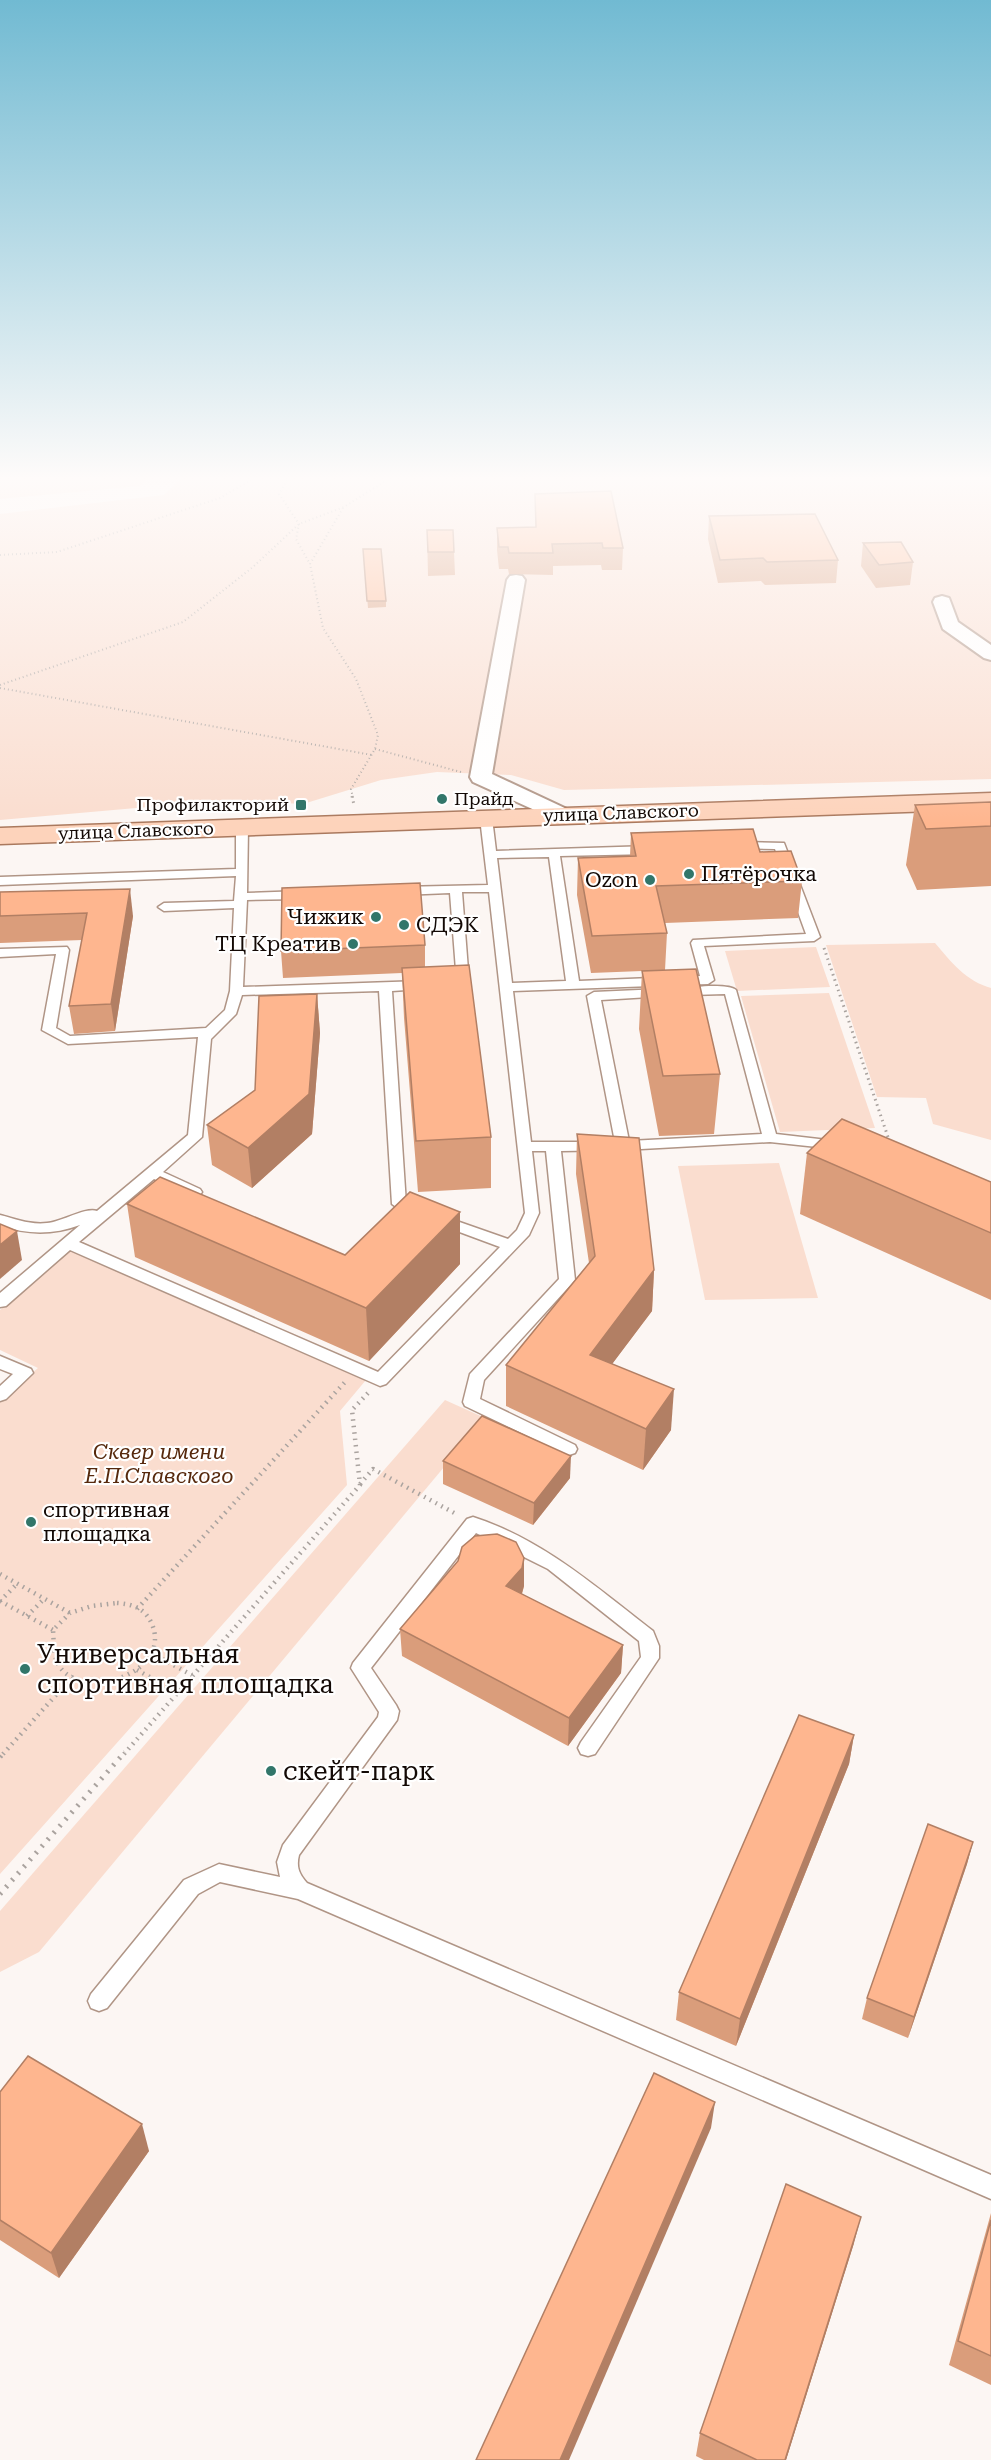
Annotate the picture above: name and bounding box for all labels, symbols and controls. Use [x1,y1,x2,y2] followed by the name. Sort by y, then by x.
[454,788,514,809] place label: Прайд
[435,792,449,806] marker: Прайд
[137,794,289,815] place label: Профилакторий
[294,798,308,812] marker: Профилакторий
[543,799,699,826] street label: улица Славского
[58,817,214,844] street label: улица Славского
[701,862,817,886] place label: Пятёрочка
[682,867,696,881] marker: Пятёрочка
[585,868,638,892] place label: Ozon
[643,873,657,887] marker: Ozon
[287,905,364,929] place label: Чижик
[369,910,383,924] marker: Чижик
[416,913,479,937] place label: СДЭК
[397,918,411,932] marker: СДЭК
[215,932,341,956] place label: ТЦ Креатив
[346,937,360,951] marker: ТЦ Креатив
[84,1440,233,1488] park label: Сквер имени Е.П.Славского
[43,1498,170,1546] place label: спортивная площадка
[24,1515,38,1529] marker: спортивная площадка
[37,1639,334,1699] place label: Универсальная спортивная площадка
[18,1662,32,1676] marker: Универсальная спортивная площадка
[283,1756,435,1786] place label: скейт-парк
[264,1764,278,1778] marker: скейт-парк

